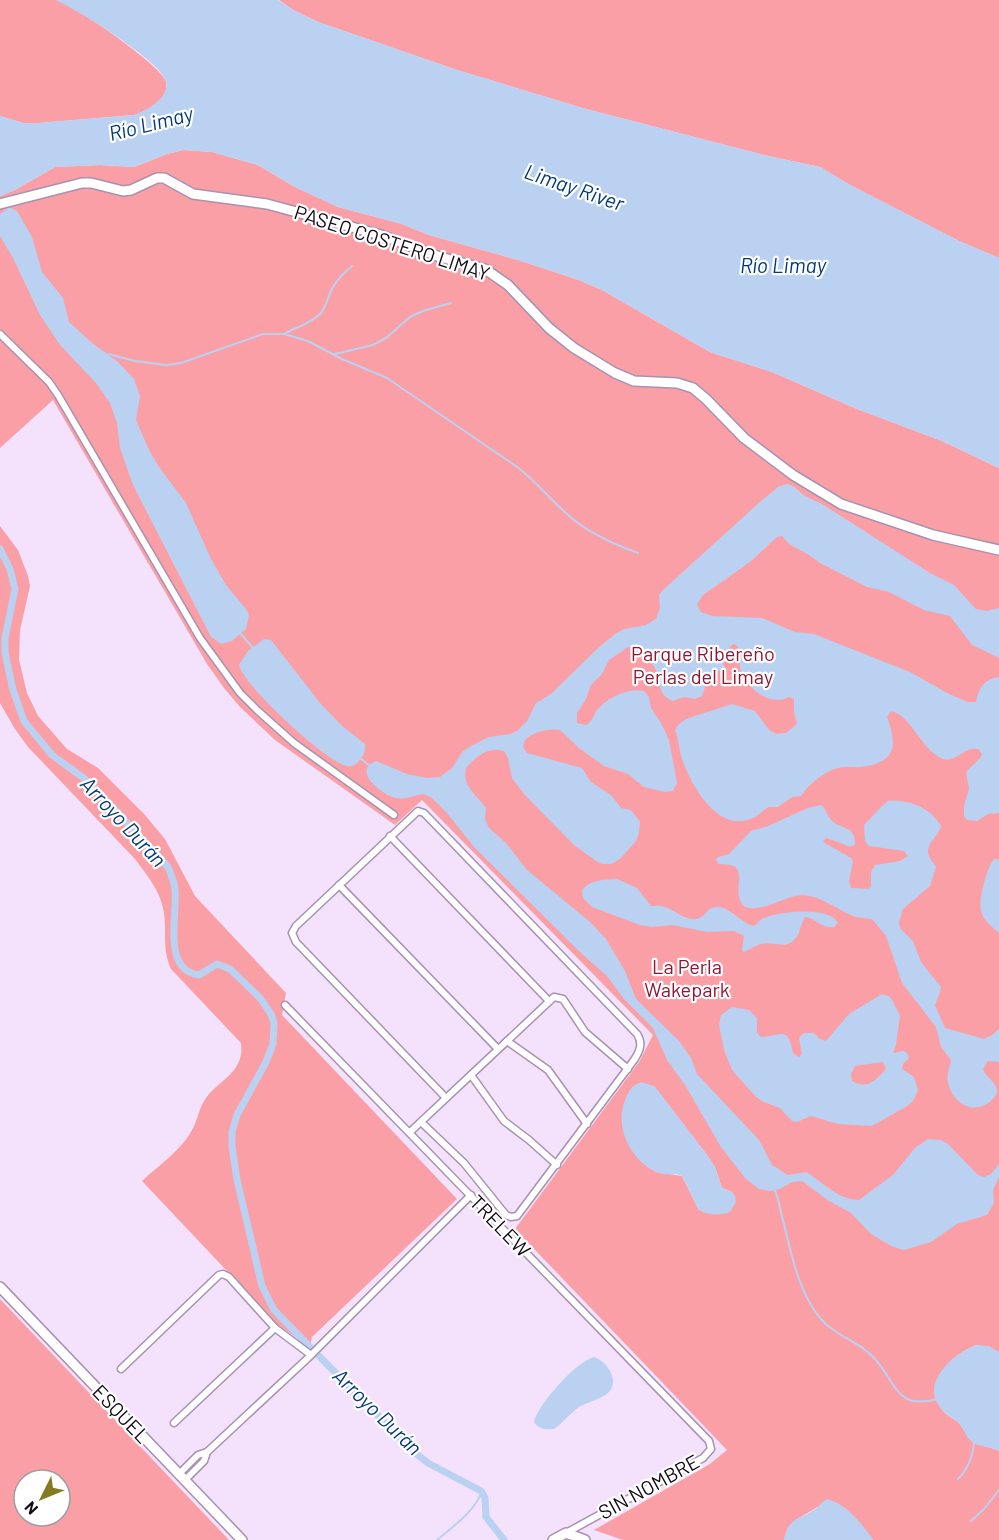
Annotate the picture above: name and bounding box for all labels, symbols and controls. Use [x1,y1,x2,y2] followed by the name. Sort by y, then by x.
[106,100,196,145] water label: Río Limay
[522,158,628,215] water label: Limay River
[292,199,493,285] street label: PASEO COSTERO LIMAY
[740,252,827,277] water label: Río Limay
[631,641,775,688] park label: Parque Ribereño Perlas del Limay
[76,771,172,871] water label: Arroyo Durán
[644,954,730,1001] park label: La Perla Wakepark
[465,1189,536,1262] street label: TRELEW
[328,1362,428,1459] water label: Arroyo Durán
[88,1379,155,1447] street label: ESQUEL
[594,1449,703,1524] street label: SIN NOMBRE
[12,1468,72,1528] north arrow
[20,1498,41,1519] text: N

